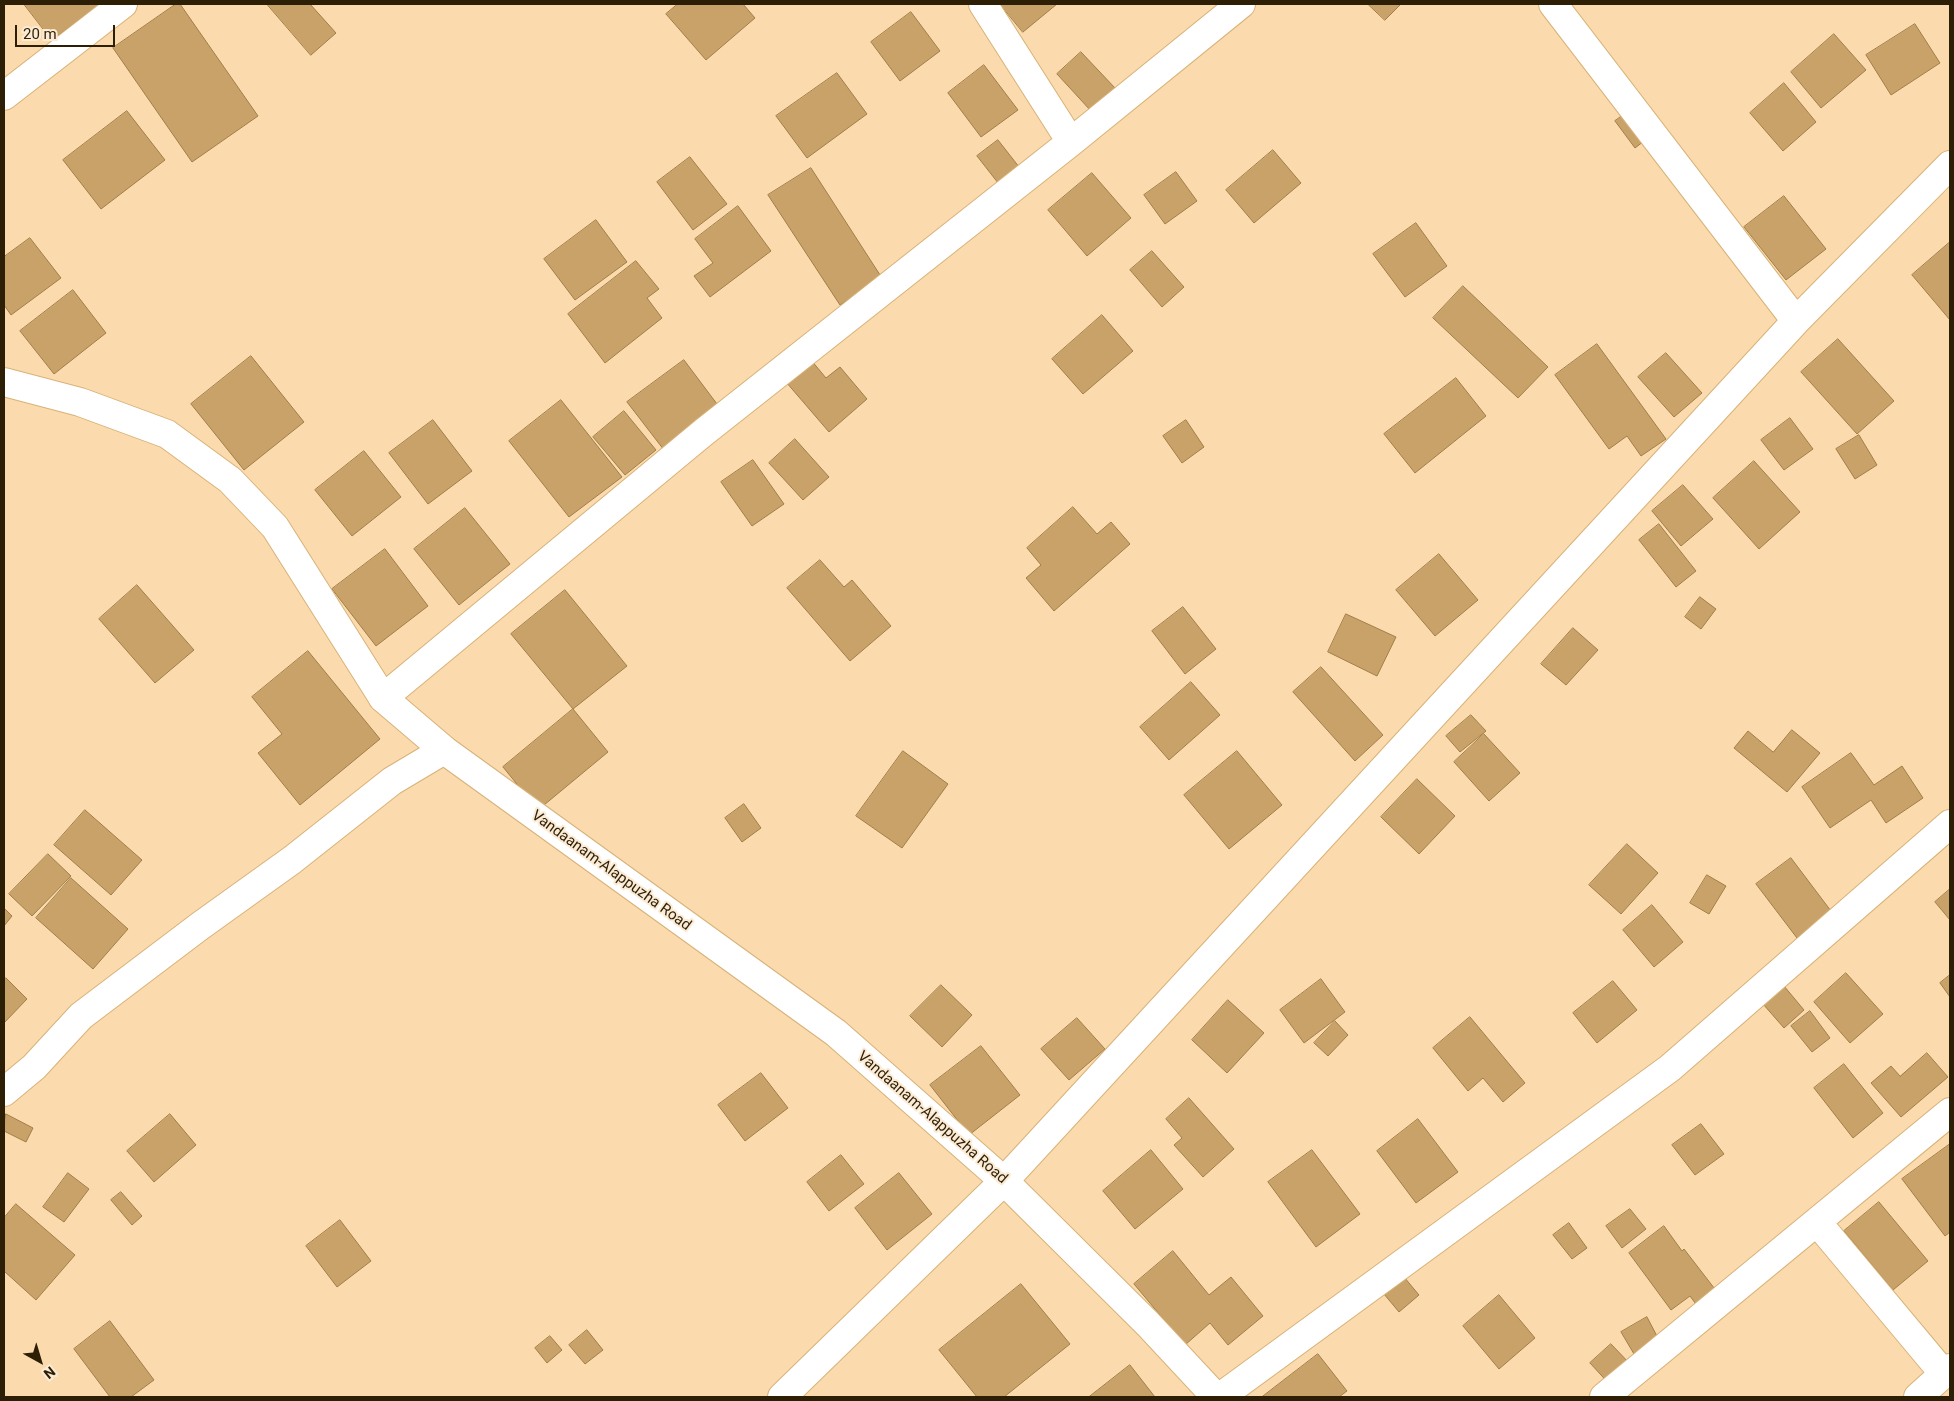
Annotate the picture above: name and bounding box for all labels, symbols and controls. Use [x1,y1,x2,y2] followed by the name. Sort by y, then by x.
[18,15,118,47] scale bar
[23,25,57,43] text: 20 m
[528,807,694,935] street label: Vandaanam-Alappuzha Road
[853,1048,1011,1188] street label: Vandaanam-Alappuzha Road
[15,1336,65,1386] north arrow
[41,1363,58,1382] text: N

